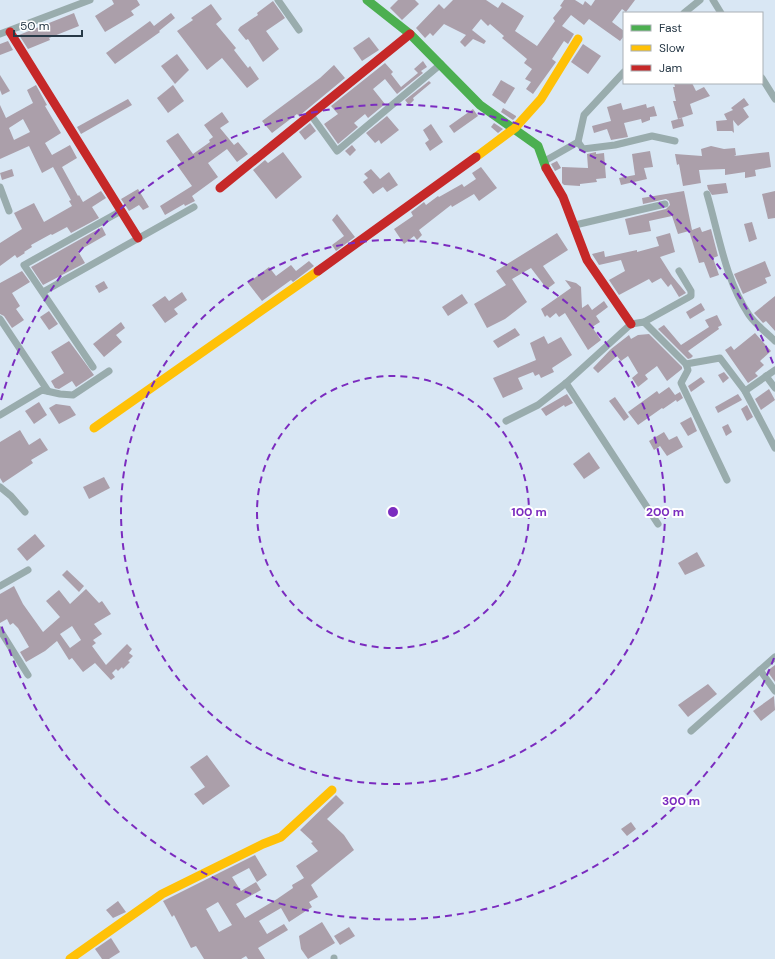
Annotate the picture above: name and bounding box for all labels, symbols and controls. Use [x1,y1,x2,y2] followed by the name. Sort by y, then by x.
[14,12,82,38] scale bar
[623,12,763,84] legend
[20,18,49,34] text: 50 m
[659,20,682,36] text: Fast
[659,40,685,56] text: Slow
[659,60,682,76] text: Jam
[511,504,547,520] text: 100 m
[646,504,684,520] text: 200 m
[386,505,400,519] centre of rings
[662,793,700,809] text: 300 m

